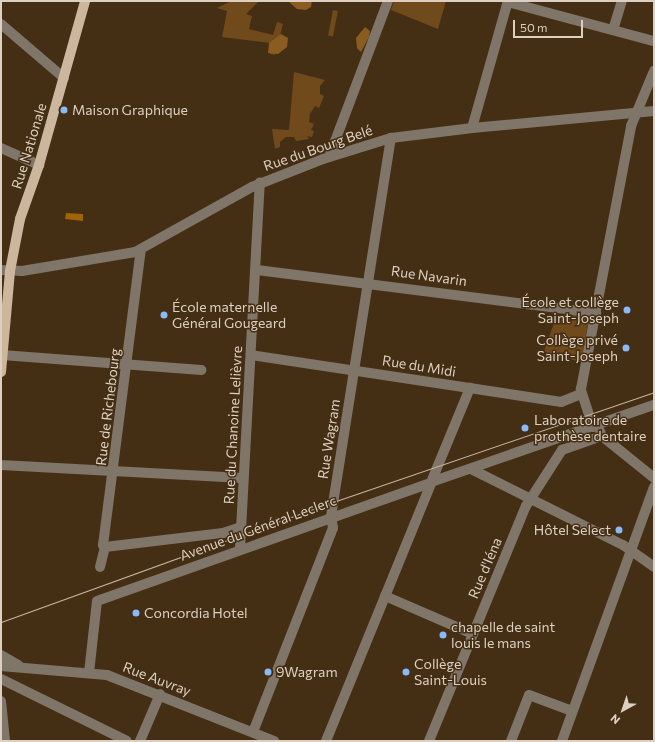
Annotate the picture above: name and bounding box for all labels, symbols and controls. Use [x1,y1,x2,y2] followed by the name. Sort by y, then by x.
[515,12,585,38] scale bar
[520,20,548,34] text: 50 m
[8,101,50,191] street label: Rue Nationale
[72,102,188,118] place label: Maison Graphique
[59,105,69,115] marker: Maison Graphique
[261,121,375,175] street label: Rue du Bourg Belé
[390,262,468,290] street label: Rue Navarin
[521,294,619,326] place label: École et collège Saint-Joseph
[172,299,286,332] place label: École maternelle Général Gougeard
[622,305,632,315] marker: École et collège Saint-Joseph
[159,310,169,320] marker: École maternelle Général Gougeard
[536,332,618,364] place label: Collège privé Saint-Joseph
[621,343,631,353] marker: Collège privé Saint-Joseph
[220,345,246,505] street label: Rue du Chanoine Lelièvre
[92,347,124,467] street label: Rue de Richebourg
[381,352,457,380] street label: Rue du Midi
[314,398,344,480] street label: Rue Wagram
[534,412,646,444] place label: Laboratoire de prothèse dentaire
[519,422,531,434] marker: Laboratoire de prothèse dentaire
[177,492,339,564] street label: Avenue du Général Leclerc
[534,522,611,538] place label: Hôtel Select
[614,525,624,535] marker: Hôtel Select
[465,535,505,601] street label: Rue d'Iéna
[144,605,248,621] place label: Concordia Hotel
[131,608,141,618] marker: Concordia Hotel
[451,619,555,652] place label: chapelle de saint louis le mans
[438,630,448,640] marker: chapelle de saint louis le mans
[414,656,487,688] place label: Collège Saint-Louis
[121,658,193,700] street label: Rue Auvray
[276,664,338,680] place label: 9Wagram
[263,667,273,677] marker: 9Wagram
[401,667,411,677] marker: Collège Saint-Louis
[603,690,643,730] north arrow
[608,712,622,727] text: N

